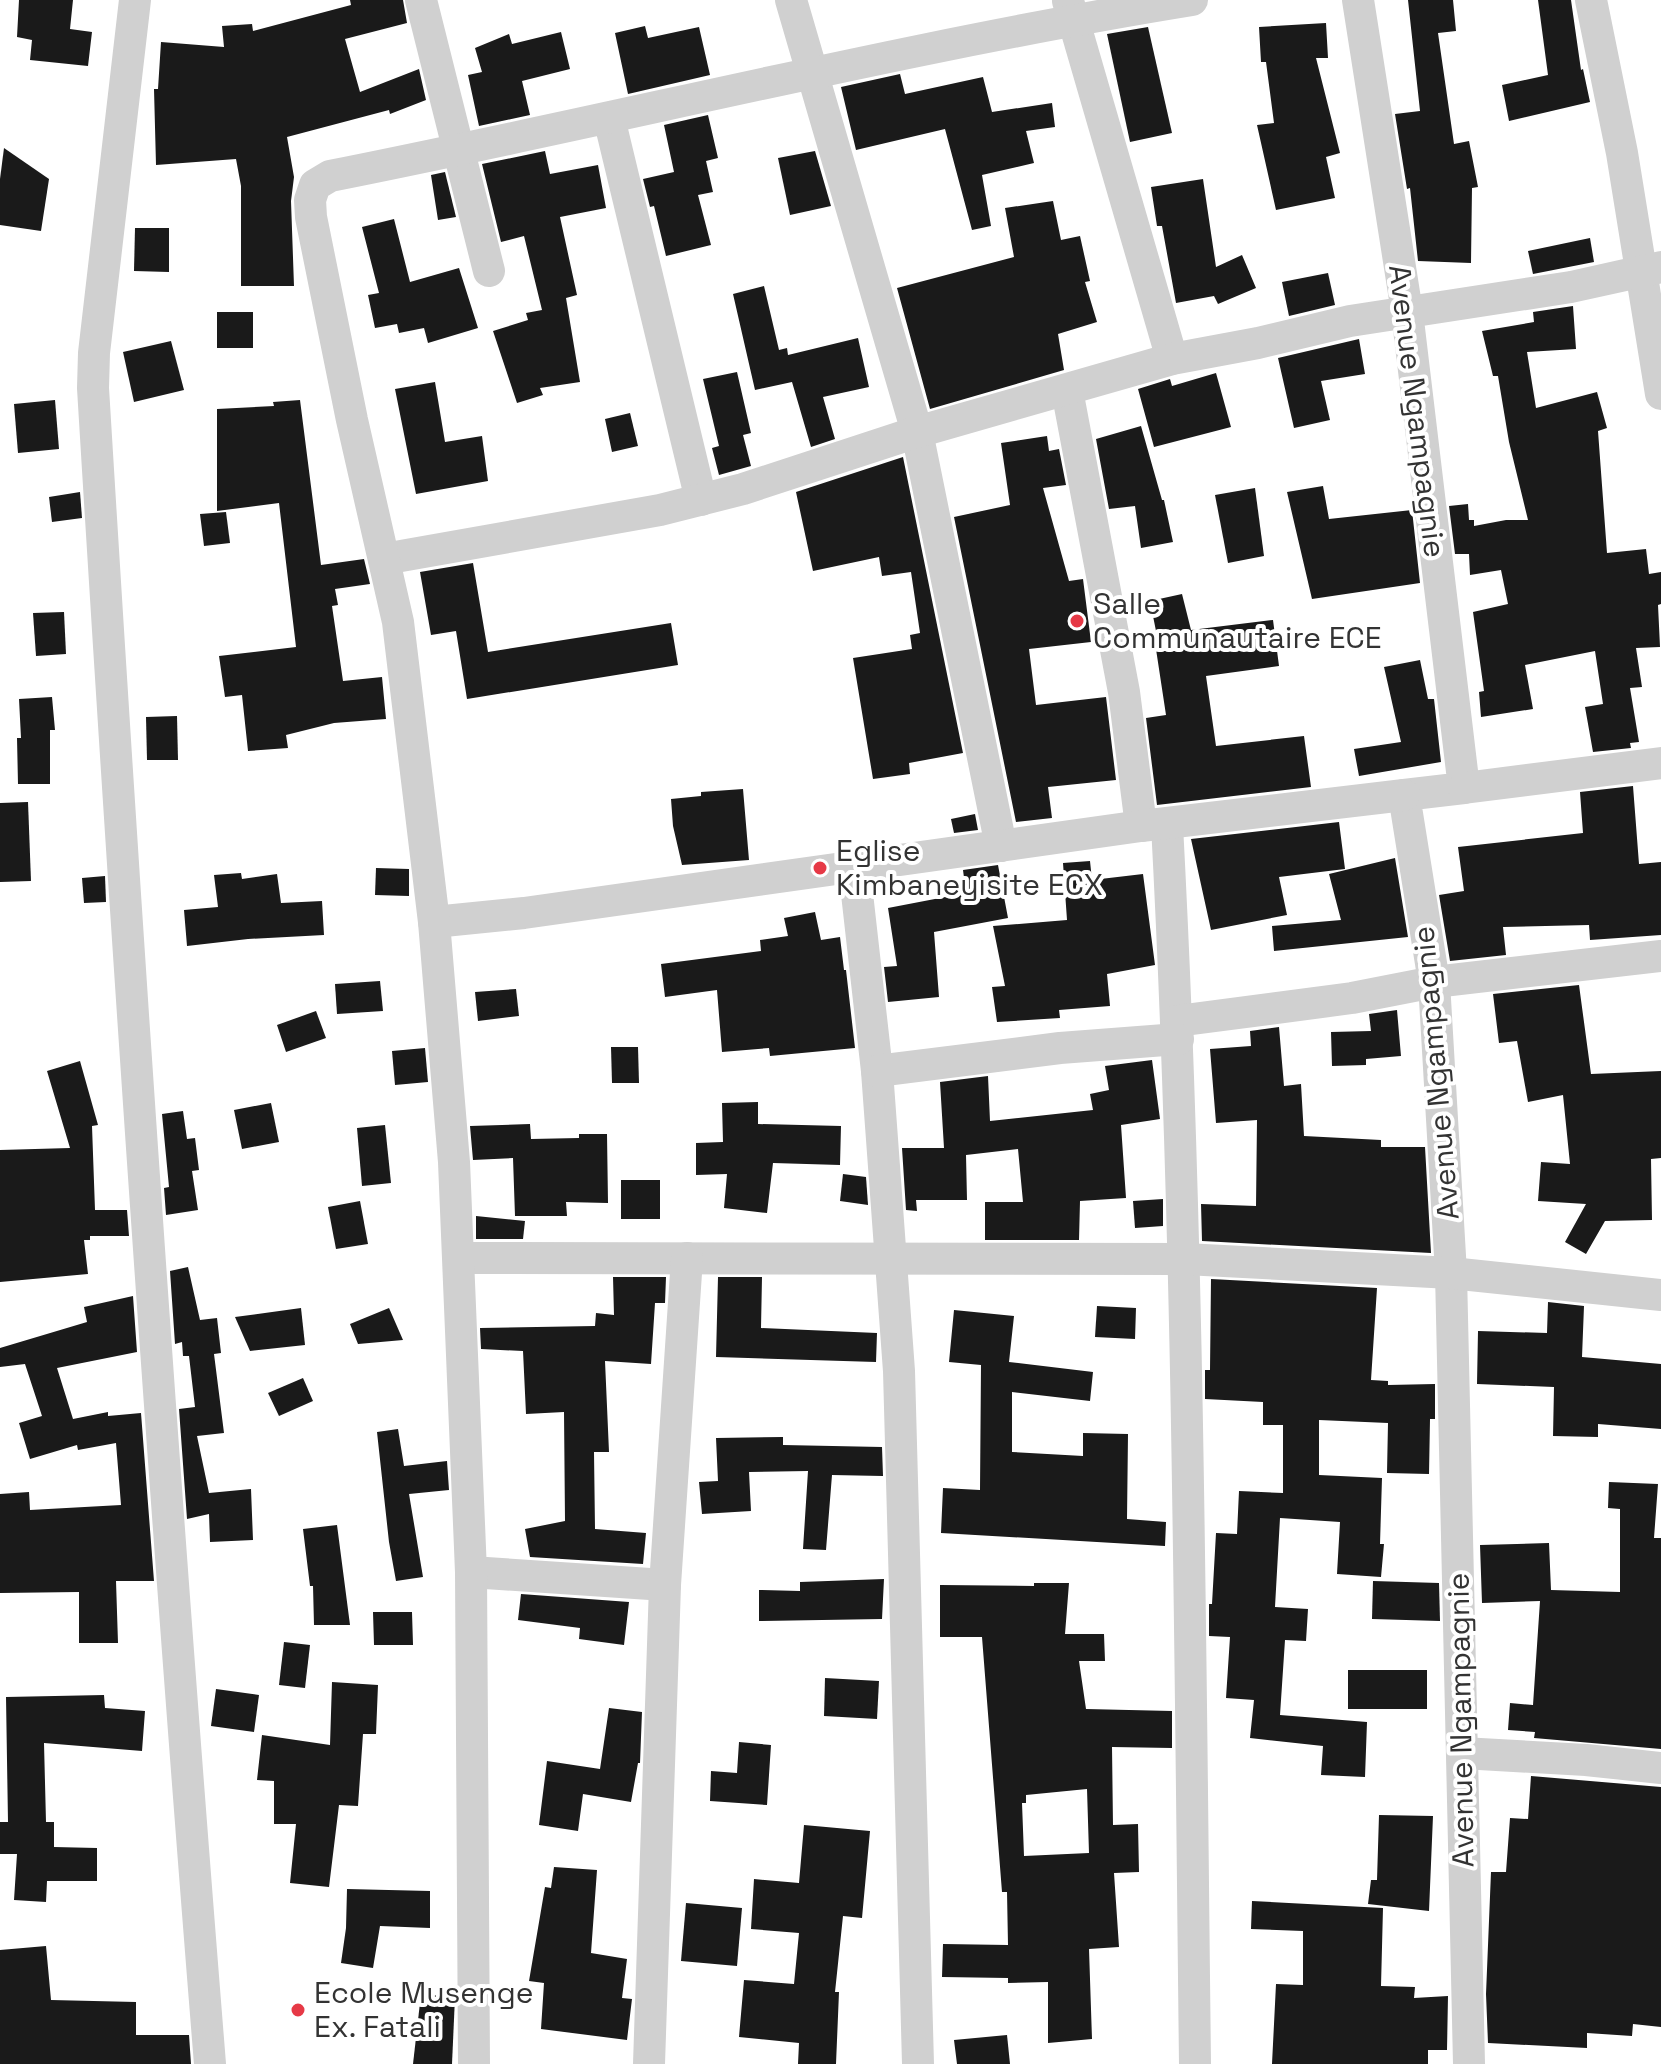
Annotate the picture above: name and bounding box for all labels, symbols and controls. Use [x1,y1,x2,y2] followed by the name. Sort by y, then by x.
[1380,262,1455,560] street label: Avenue Ngampagnie
[1093,584,1382,657] place label: Salle Communautaire ECE
[1068,612,1086,630] marker: Salle Communautaire ECE
[836,831,1103,904] place label: Eglise Kimbaneyisite ECX
[811,859,829,877] marker: Eglise Kimbaneyisite ECX
[1403,924,1468,1222] street label: Avenue Ngampagnie
[1438,1572,1483,1868] street label: Avenue Ngampagnie
[314,1973,533,2046] place label: Ecole Musenge Ex. Fatali
[289,2001,307,2019] marker: Ecole Musenge Ex. Fatali

